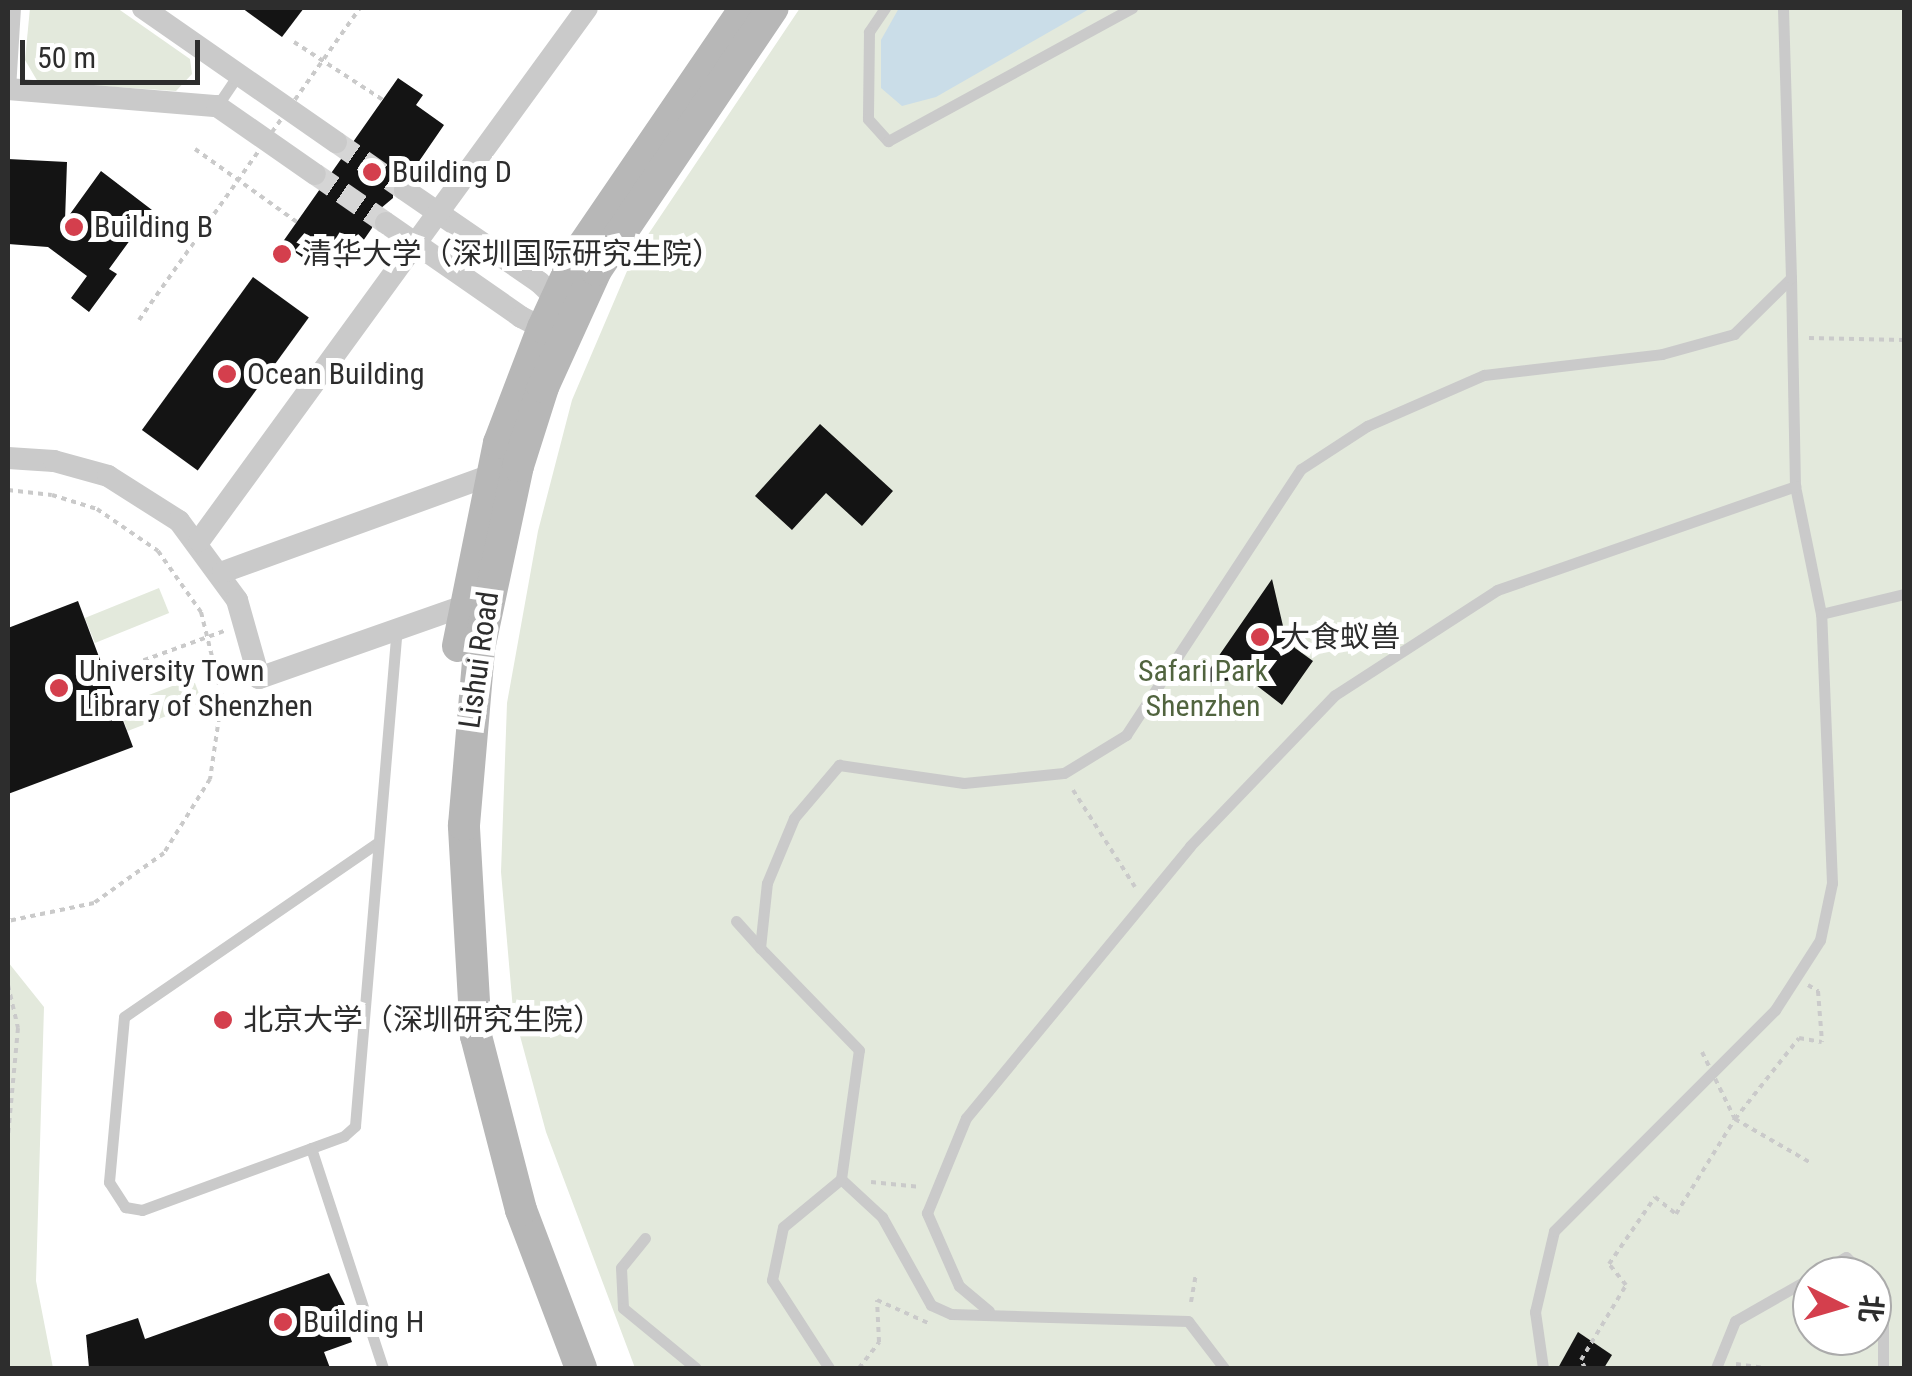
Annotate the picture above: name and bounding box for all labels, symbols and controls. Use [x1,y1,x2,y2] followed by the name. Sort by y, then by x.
[25,20,205,82] scale bar
[37,40,96,75] text: 50 m
[392,154,512,190] place label: Building D
[361,161,383,183] marker: Building D
[94,209,213,245] place label: Building B
[63,216,85,238] marker: Building B
[302,236,722,272] place label: 清华大学（深圳国际研究生院）
[271,243,293,265] marker: 清华大学（深圳国际研究生院）
[247,356,424,392] place label: Ocean Building
[216,363,238,385] marker: Ocean Building
[452,589,506,731] street label: Lishui Road
[1280,619,1400,655] place label: 大食蚁兽
[1249,626,1271,648] marker: 大食蚁兽
[79,653,313,724] place label: University Town Library of Shenzhen
[1138,653,1268,724] park label: Safari Park Shenzhen
[48,677,70,699] marker: University Town Library of Shenzhen
[243,1002,603,1038] place label: 北京大学（深圳研究生院）
[212,1009,234,1031] marker: 北京大学（深圳研究生院）
[1792,1256,1892,1356] north arrow
[1853,1293,1888,1324] text: 北
[303,1304,424,1340] place label: Building H
[272,1311,294,1333] marker: Building H

